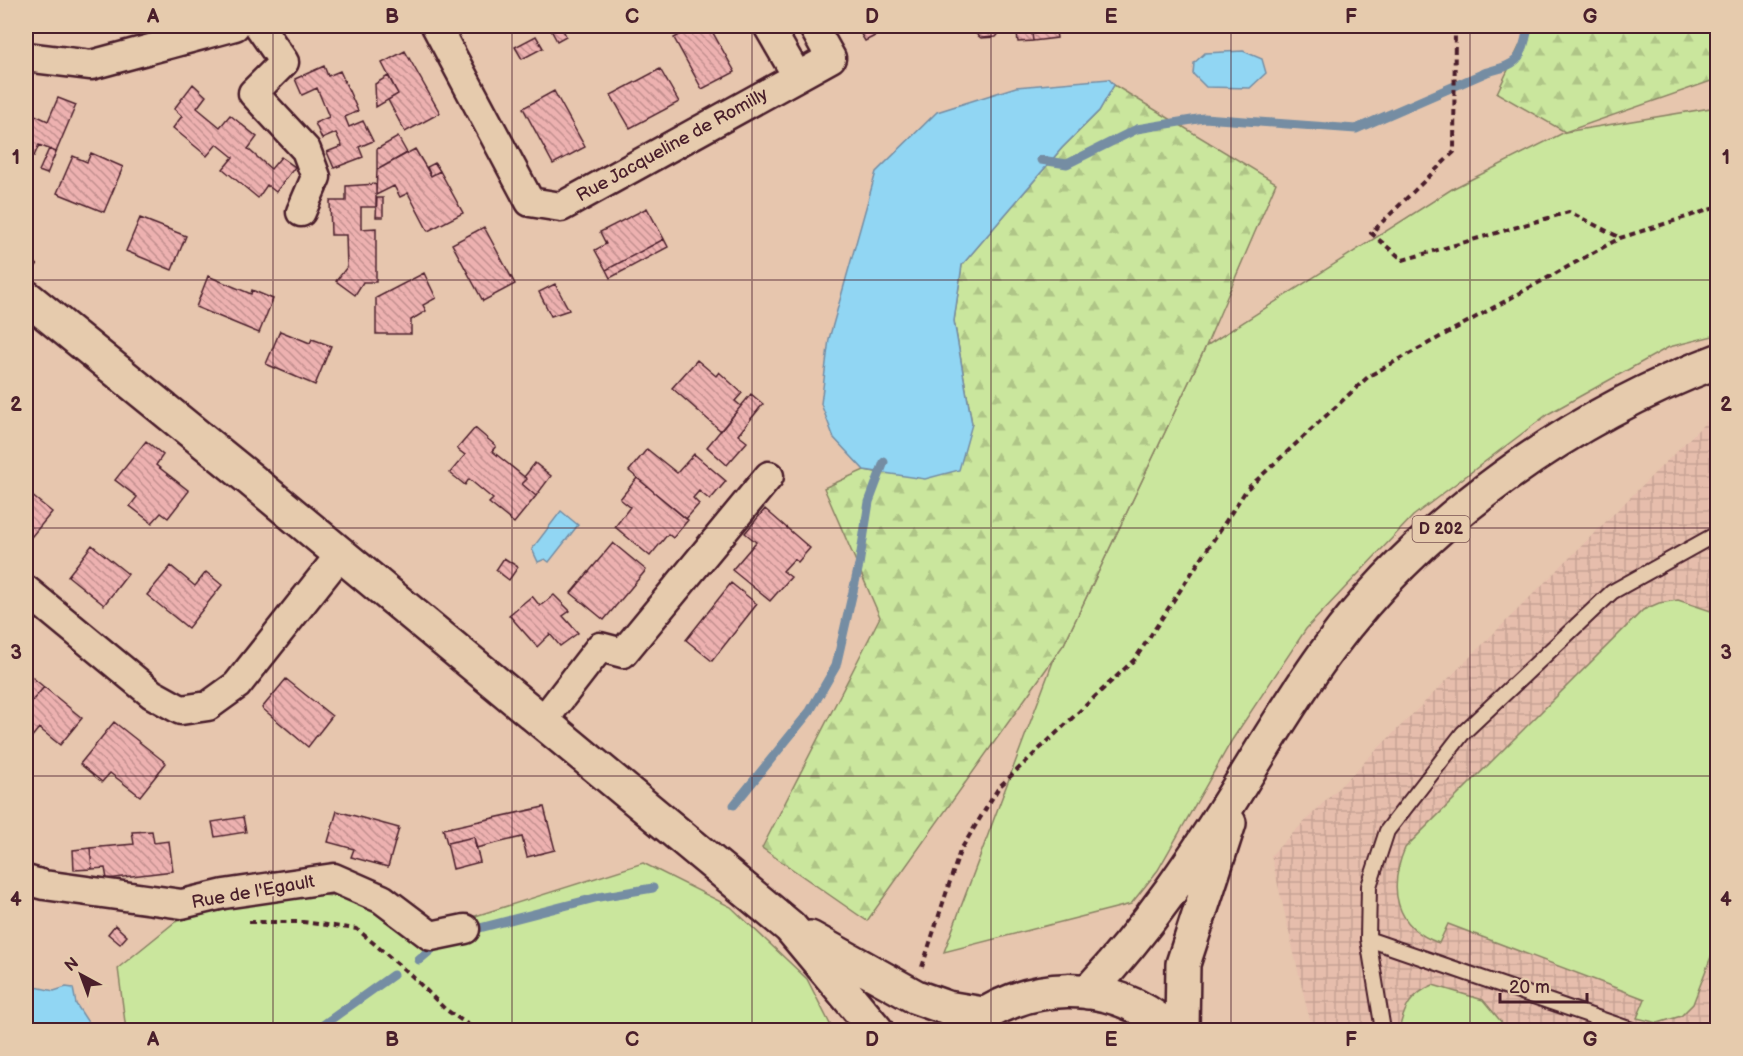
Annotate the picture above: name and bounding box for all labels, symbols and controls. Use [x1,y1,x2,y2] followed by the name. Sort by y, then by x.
[146,5,160,29] text: A
[385,5,399,29] text: B
[625,5,639,29] text: C
[865,5,879,29] text: D
[1105,5,1118,29] text: E
[1345,5,1357,29] text: F
[1583,5,1598,29] text: G
[573,83,772,206] street label: Rue Jacqueline de Romilly
[12,146,20,170] text: 1
[1722,146,1730,170] text: 1
[10,393,22,417] text: 2
[1720,393,1732,417] text: 2
[1412,516,1470,542] road number: D 202
[10,641,22,665] text: 3
[1720,641,1732,665] text: 3
[190,871,316,913] street label: Rue de l'Egault
[10,888,22,912] text: 4
[1720,888,1732,912] text: 4
[51,945,111,1005] north arrow
[61,954,83,976] text: N
[1500,966,1587,1004] scale bar
[1509,977,1550,998] text: 20 m
[146,1028,160,1052] text: A
[385,1028,399,1052] text: B
[625,1028,639,1052] text: C
[865,1028,879,1052] text: D
[1105,1028,1118,1052] text: E
[1345,1028,1357,1052] text: F
[1583,1028,1598,1052] text: G

